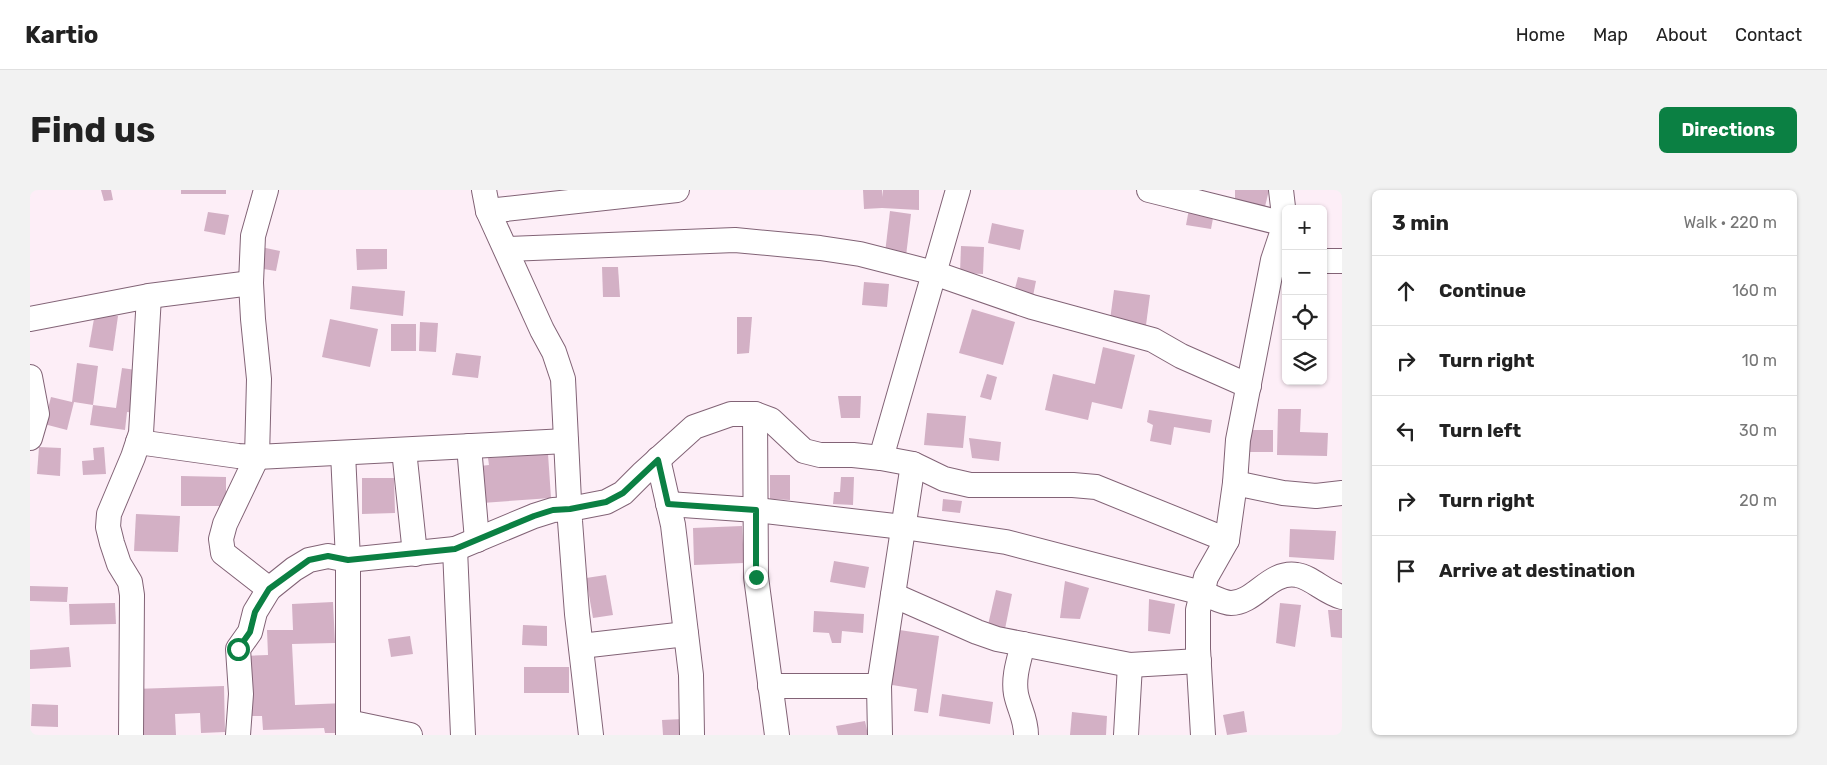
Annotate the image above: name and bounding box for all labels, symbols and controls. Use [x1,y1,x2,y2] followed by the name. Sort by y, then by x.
[25,21,99,49] text: Kartio
[1516,24,1565,46] text: Home
[1593,24,1628,46] text: Map
[1656,24,1707,46] text: About
[1735,24,1802,46] text: Contact
[1659,107,1797,153] button: Directions
[30,109,155,151] text: Find us
[1282,205,1327,385] map controls
[1282,205,1327,250] button: +
[1392,210,1449,235] text: 3 min
[1684,213,1777,232] text: Walk · 220 m
[1282,250,1327,295] button: −
[1392,277,1420,305] icon: ahead
[1439,279,1526,302] text: Continue
[1732,281,1777,300] text: 160 m
[1282,295,1327,340] button: locate
[1282,340,1327,385] button: layers
[1392,347,1420,375] icon: right
[1439,349,1534,372] text: Turn right
[1742,351,1777,370] text: 10 m
[1392,417,1420,445] icon: left
[1439,419,1521,442] text: Turn left
[1739,421,1777,440] text: 30 m
[1392,487,1420,515] icon: right
[1439,489,1534,512] text: Turn right
[1739,491,1777,510] text: 20 m
[1392,557,1420,585] icon: arrive
[1439,559,1635,582] text: Arrive at destination
[745,566,768,589] route end
[227,638,250,661] route start

